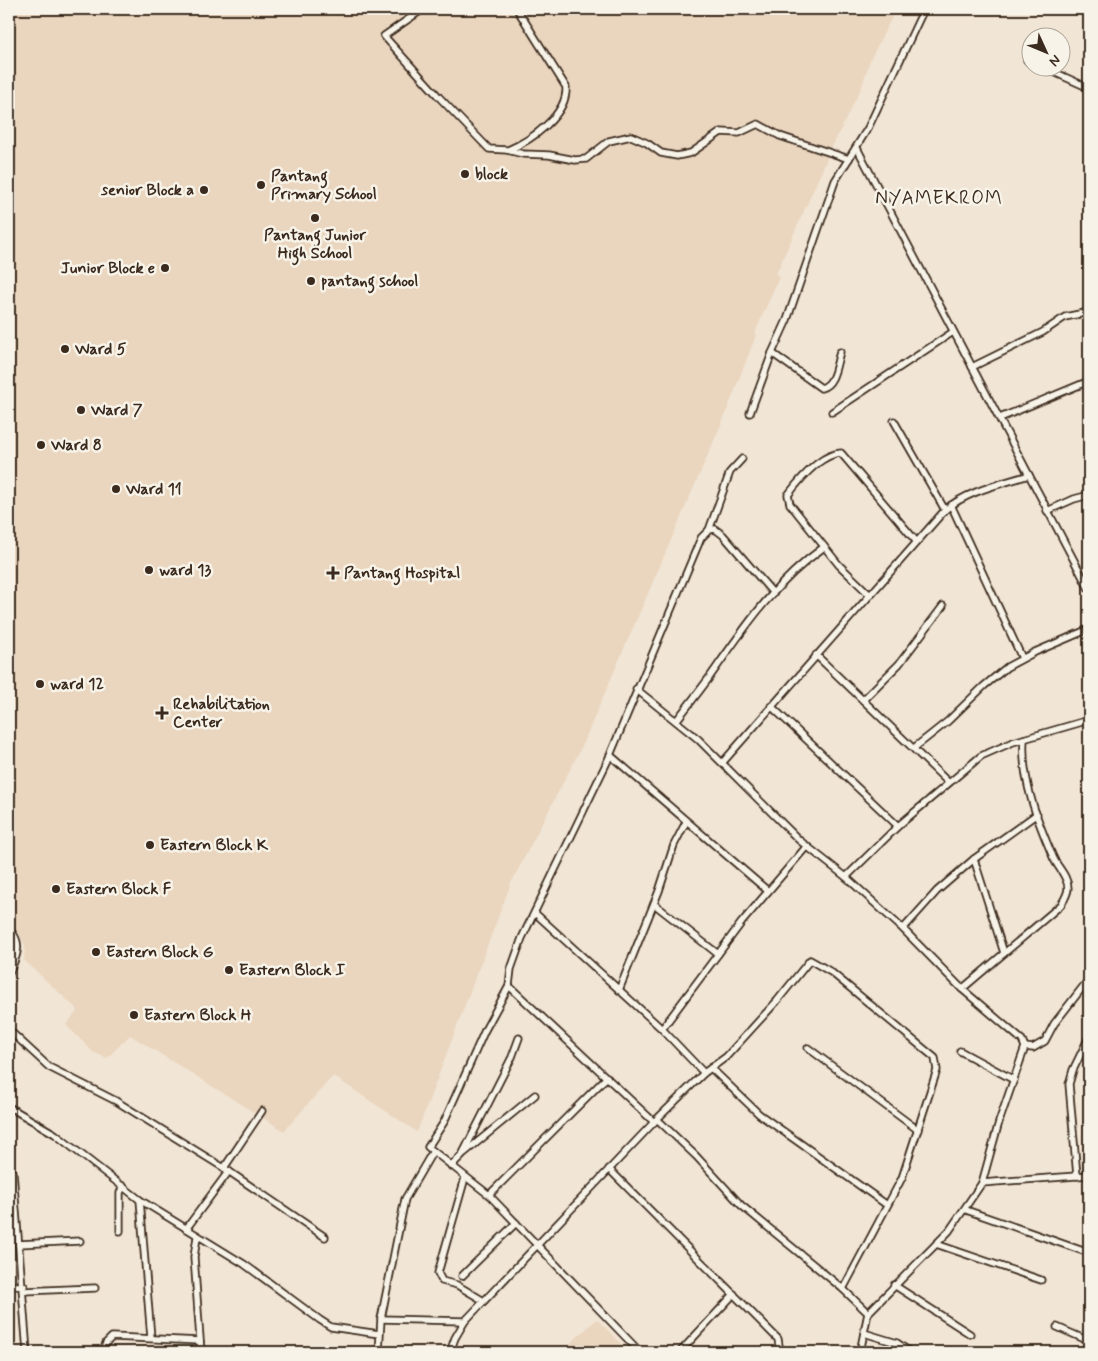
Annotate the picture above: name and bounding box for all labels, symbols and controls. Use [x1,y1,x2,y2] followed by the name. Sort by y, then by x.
[1020,28,1070,78] north arrow
[1045,51,1064,70] text: N
[475,164,508,185] place label: block
[271,166,377,205] place label: Pantang Primary School
[459,168,471,180] marker: block
[255,179,267,191] marker: Pantang Primary School
[100,180,194,201] place label: senior Block a
[198,184,210,196] marker: senior Block a
[875,186,1003,211] district label: NYAMEKROM
[309,212,321,224] marker: Pantang Junior High School
[264,225,366,266] place label: Pantang Junior High School
[61,258,155,279] place label: Junior Block e
[159,262,171,274] marker: Junior Block e
[321,271,418,294] place label: pantang school
[305,275,317,287] marker: pantang school
[74,339,127,360] place label: Ward 5
[59,343,71,355] marker: Ward 5
[90,400,143,421] place label: Ward 7
[75,404,87,416] marker: Ward 7
[50,435,102,456] place label: Ward 8
[35,439,47,451] marker: Ward 8
[125,479,182,500] place label: Ward 11
[110,483,122,495] marker: Ward 11
[159,560,211,581] place label: ward 13
[344,563,460,586] place label: Pantang Hospital
[143,564,155,576] marker: ward 13
[326,566,340,580] marker: Pantang Hospital
[50,674,104,695] place label: ward 12
[34,678,46,690] marker: ward 12
[173,694,270,733] place label: Rehabilitation Center
[155,706,169,720] marker: Rehabilitation Center
[160,835,269,856] place label: Eastern Block K
[144,839,156,851] marker: Eastern Block K
[66,879,172,900] place label: Eastern Block F
[50,883,62,895] marker: Eastern Block F
[106,942,214,963] place label: Eastern Block G
[90,946,102,958] marker: Eastern Block G
[239,960,346,981] place label: Eastern Block I
[223,964,235,976] marker: Eastern Block I
[144,1005,252,1026] place label: Eastern Block H
[128,1009,140,1021] marker: Eastern Block H

